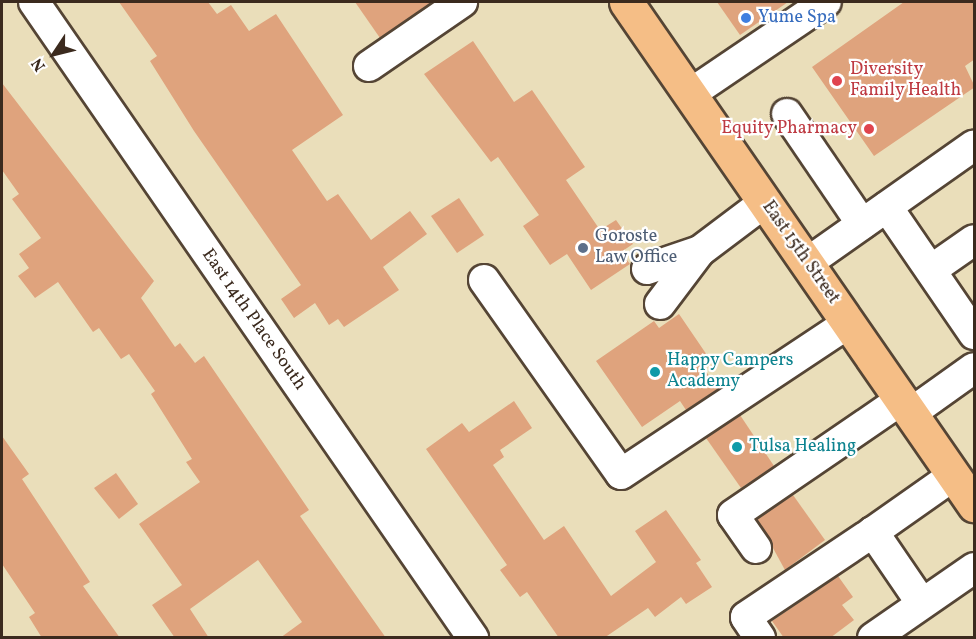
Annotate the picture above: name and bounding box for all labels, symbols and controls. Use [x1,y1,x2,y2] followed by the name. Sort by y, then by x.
[758,7,836,29] place label: Yume Spa
[739,11,753,25] marker: Yume Spa
[24,24,84,84] north arrow
[27,53,52,75] text: N
[850,60,962,103] place label: Diversity Family Health
[828,72,846,90] marker: Diversity Family Health
[721,118,857,140] place label: Equity Pharmacy
[862,122,876,136] marker: Equity Pharmacy
[756,197,844,309] street label: East 15th Street
[595,227,678,270] place label: Goroste Law Office
[576,241,590,255] marker: Goroste Law Office
[196,245,310,395] street label: East 14th Place South
[667,351,794,394] place label: Happy Campers Academy
[648,365,662,379] marker: Happy Campers Academy
[749,436,856,458] place label: Tulsa Healing
[730,440,744,454] marker: Tulsa Healing

